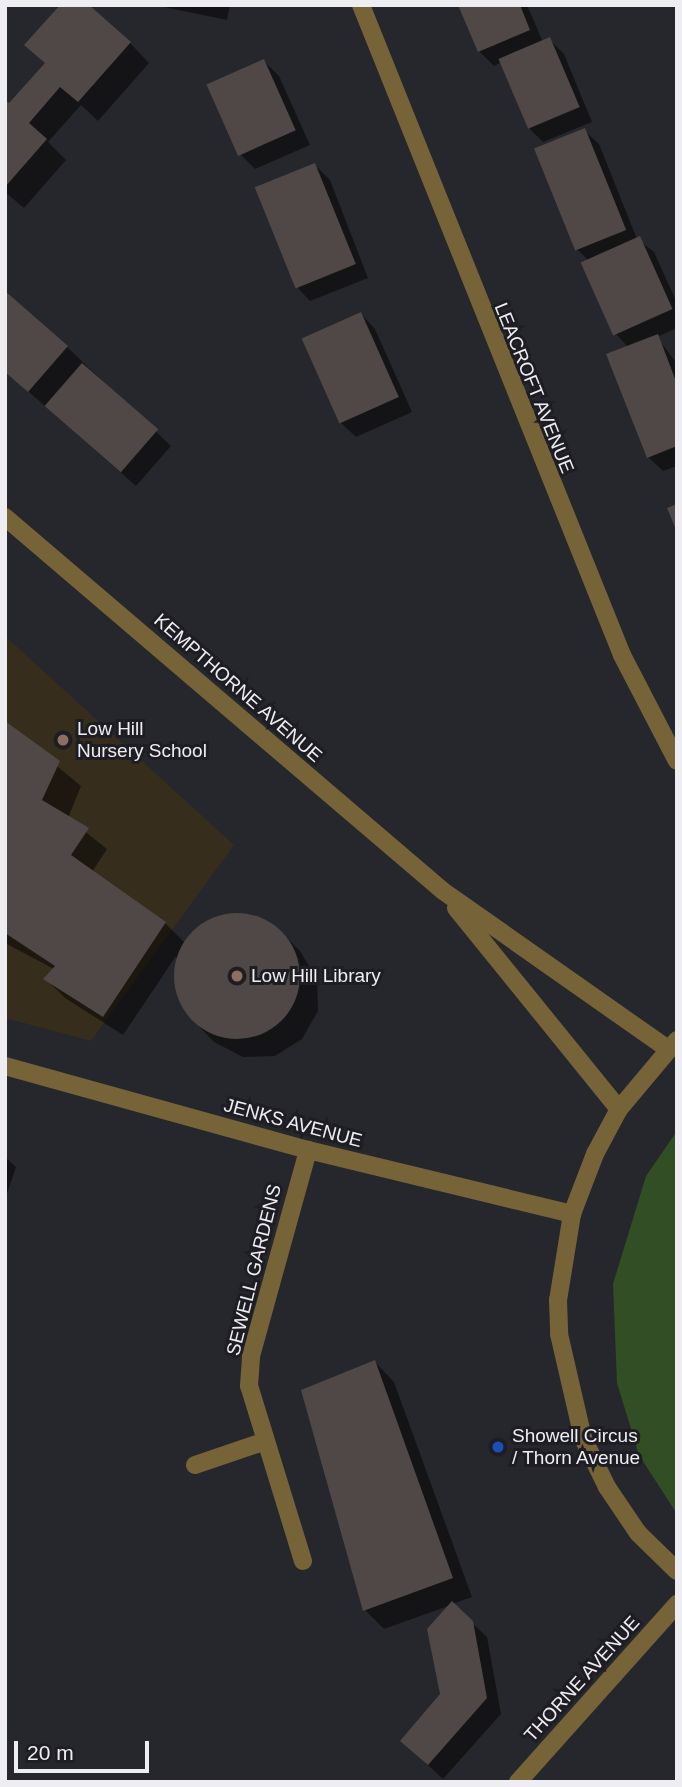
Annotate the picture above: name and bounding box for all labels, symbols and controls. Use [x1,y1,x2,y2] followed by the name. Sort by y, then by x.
[489,299,579,477] street label: LEACROFT AVENUE
[149,609,327,767] street label: KEMPTHORNE AVENUE
[77,718,207,762] place label: Low Hill Nursery School
[55,732,71,748] marker: Low Hill Nursery School
[251,965,381,987] place label: Low Hill Library
[229,968,245,984] marker: Low Hill Library
[221,1093,365,1153] street label: JENKS AVENUE
[222,1182,286,1358] street label: SEWELL GARDENS
[512,1425,642,1469] place label: Showell Circus / Thorn Avenue
[490,1439,506,1455] marker: Showell Circus / Thorn Avenue
[519,1611,645,1747] street label: THORNE AVENUE
[18,1728,152,1772] scale bar
[27,1741,74,1764] text: 20 m

